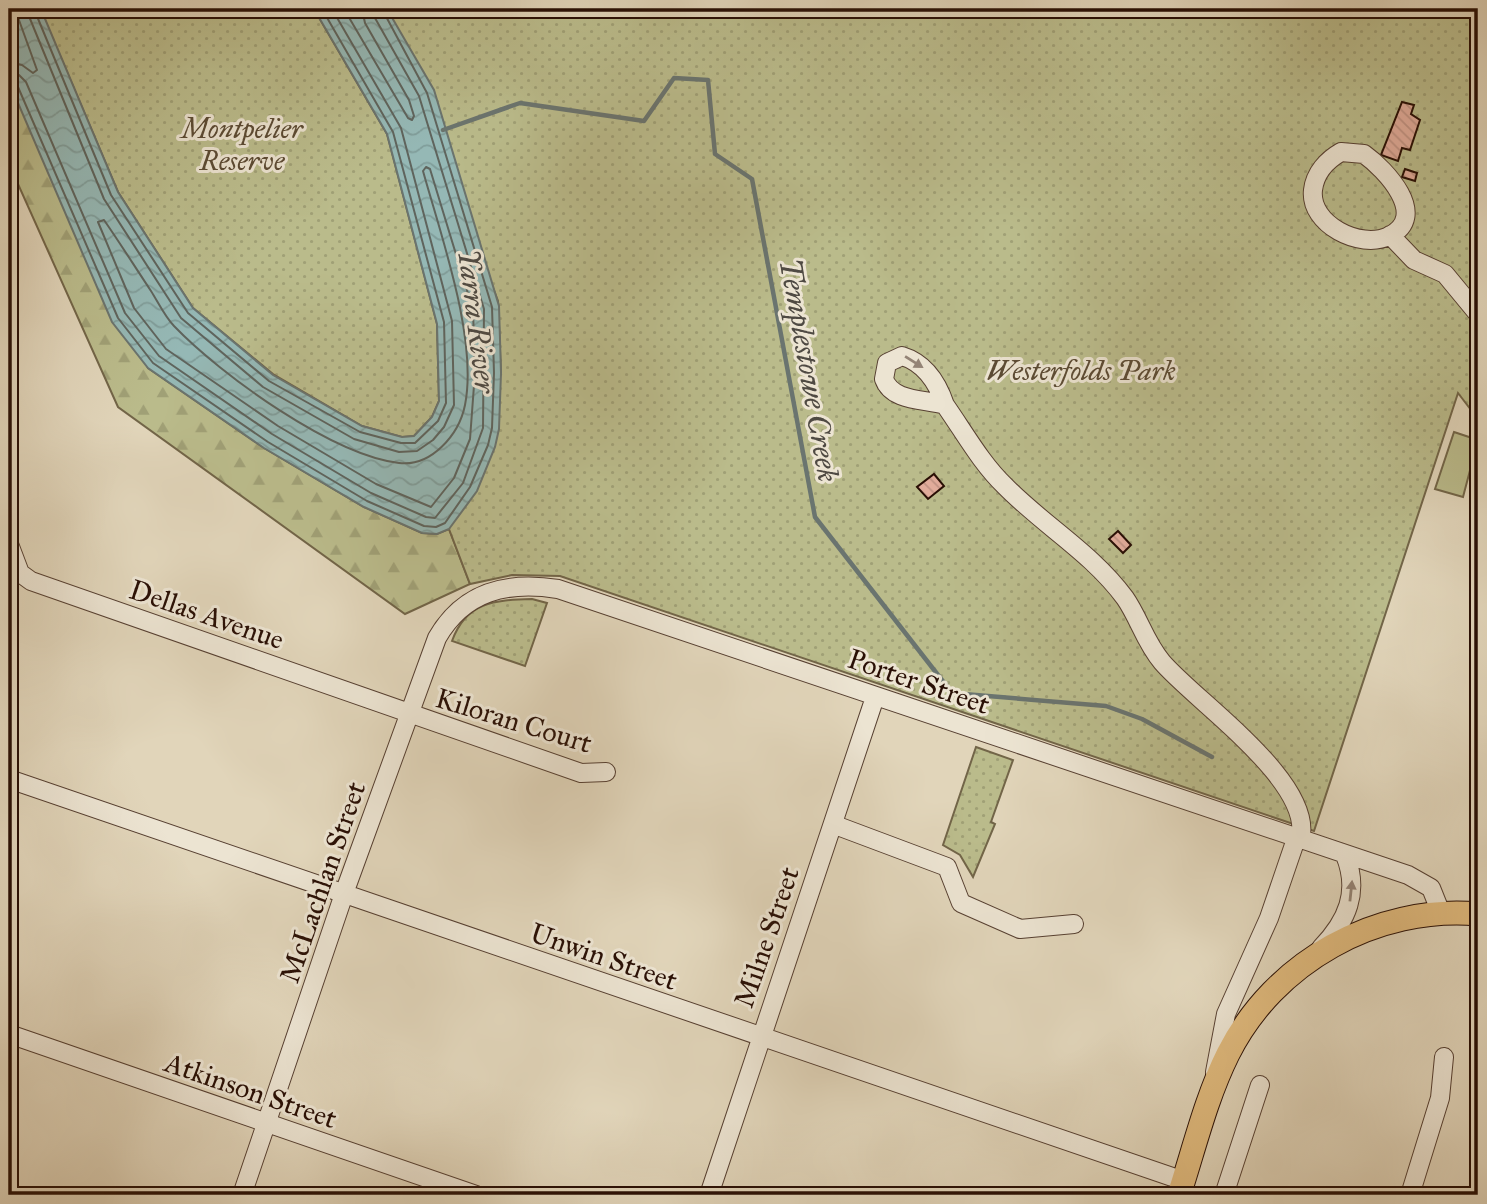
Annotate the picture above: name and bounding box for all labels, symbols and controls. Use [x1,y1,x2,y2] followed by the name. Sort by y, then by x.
[178,111,304,178] park label: Montpelier Reserve
[450,247,504,396] water label: Yarra River
[771,255,846,485] water label: Templestowe Creek
[986,353,1176,388] park label: Westerfolds Park
[904,356,924,369] one-way arrow
[125,572,289,657] street label: Dellas Avenue
[843,641,994,722] street label: Porter Street
[432,680,596,761] street label: Kiloran Court
[272,777,373,987] street label: McLachlan Street
[726,862,807,1012] street label: Milne Street
[1346,880,1357,902] one-way arrow
[526,915,682,998] street label: Unwin Street
[159,1044,342,1136] street label: Atkinson Street

